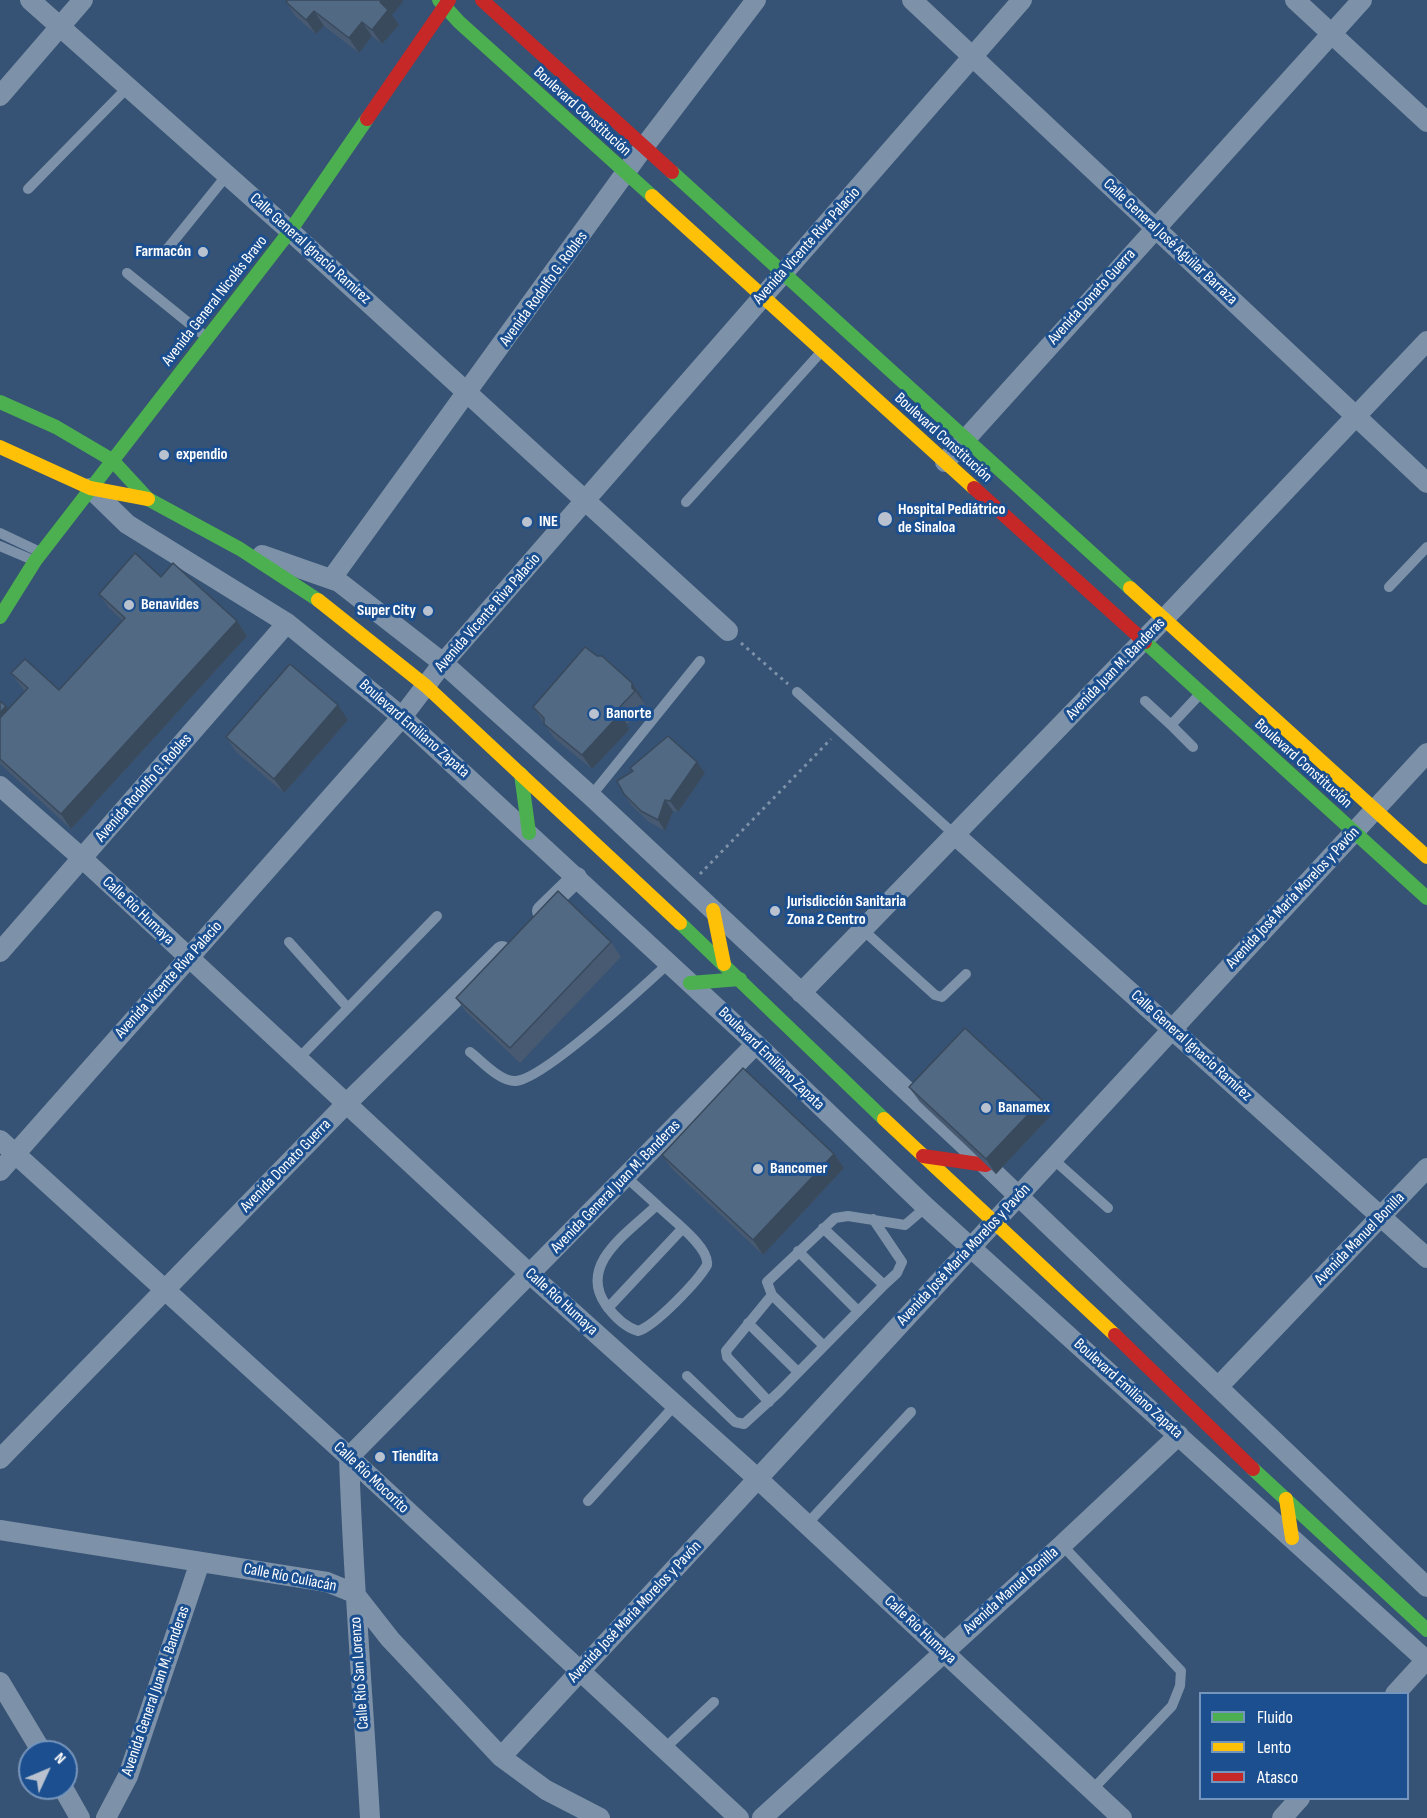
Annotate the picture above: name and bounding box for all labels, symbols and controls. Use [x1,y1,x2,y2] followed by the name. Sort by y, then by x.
[529,63,635,161] street label: Boulevard Constitución
[1099,175,1241,309] street label: Calle General José Aguilar Barraza
[749,184,865,308] street label: Avenida Vicente Riva Palacio
[245,189,375,309] street label: Calle General Ignacio Ramírez
[496,228,592,350] street label: Avenida Rodolfo G. Robles
[158,232,272,370] street label: Avenida General Nicolás Bravo
[135,242,191,262] place label: Farmacón
[196,245,210,259] marker: Farmacón
[1044,245,1140,349] street label: Avenida Donato Guerra
[890,389,996,487] street label: Boulevard Constitución
[176,445,227,465] place label: expendio
[157,448,171,462] marker: expendio
[898,500,1005,538] place label: Hospital Pediátrico de Sinaloa
[876,510,894,528] marker: Hospital Pediátrico de Sinaloa
[539,512,558,532] place label: INE
[520,515,534,529] marker: INE
[431,550,545,676] street label: Avenida Vicente Riva Palacio
[141,595,199,615] place label: Benavides
[122,598,136,612] marker: Benavides
[357,601,416,621] place label: Super City
[421,604,435,618] marker: Super City
[1062,614,1170,724] street label: Avenida Juan M. Banderas
[355,676,473,782] street label: Boulevard Emiliano Zapata
[606,704,652,724] place label: Banorte
[587,707,601,721] marker: Banorte
[1250,715,1356,813] street label: Boulevard Constitución
[92,730,196,846] street label: Avenida Rodolfo G. Robles
[1222,823,1364,973] street label: Avenida José María Morelos y Pavón
[98,873,178,949] street label: Calle Río Humaya
[787,892,906,930] place label: Jurisdicción Sanitaria Zona 2 Centro
[768,904,782,918] marker: Jurisdicción Sanitaria Zona 2 Centro
[111,918,227,1042] street label: Avenida Vicente Riva Palacio
[1126,986,1256,1106] street label: Calle General Ignacio Ramírez
[714,1003,828,1115] street label: Boulevard Emiliano Zapata
[998,1098,1050,1118] place label: Banamex
[979,1101,993,1115] marker: Banamex
[237,1115,335,1217] street label: Avenida Donato Guerra
[547,1116,685,1258] street label: Avenida General Juan M. Banderas
[770,1159,827,1179] place label: Bancomer
[751,1162,765,1176] marker: Bancomer
[893,1180,1035,1330] street label: Avenida José María Morelos y Pavón
[1311,1189,1409,1289] street label: Avenida Manuel Bonilla
[521,1264,601,1340] street label: Calle Río Humaya
[1070,1335,1186,1443] street label: Boulevard Emiliano Zapata
[329,1438,413,1518] street label: Calle Río Mocorito
[392,1447,438,1467] place label: Tiendita
[373,1450,387,1464] marker: Tiendita
[564,1537,706,1687] street label: Avenida José María Morelos y Pavón
[960,1543,1062,1639] street label: Avenida Manuel Bonilla
[242,1560,338,1596] street label: Calle Río Culiacán
[880,1592,960,1668] street label: Calle Río Humaya
[118,1604,194,1778] street label: Avenida General Juan M. Banderas
[346,1616,374,1730] street label: Calle Río San Lorenzo
[1199,1692,1409,1800] legend
[1257,1707,1293,1728] text: Fluido
[1257,1737,1291,1758] text: Lento
[18,1740,78,1800] north arrow
[50,1749,70,1768] text: N
[1257,1767,1298,1788] text: Atasco

